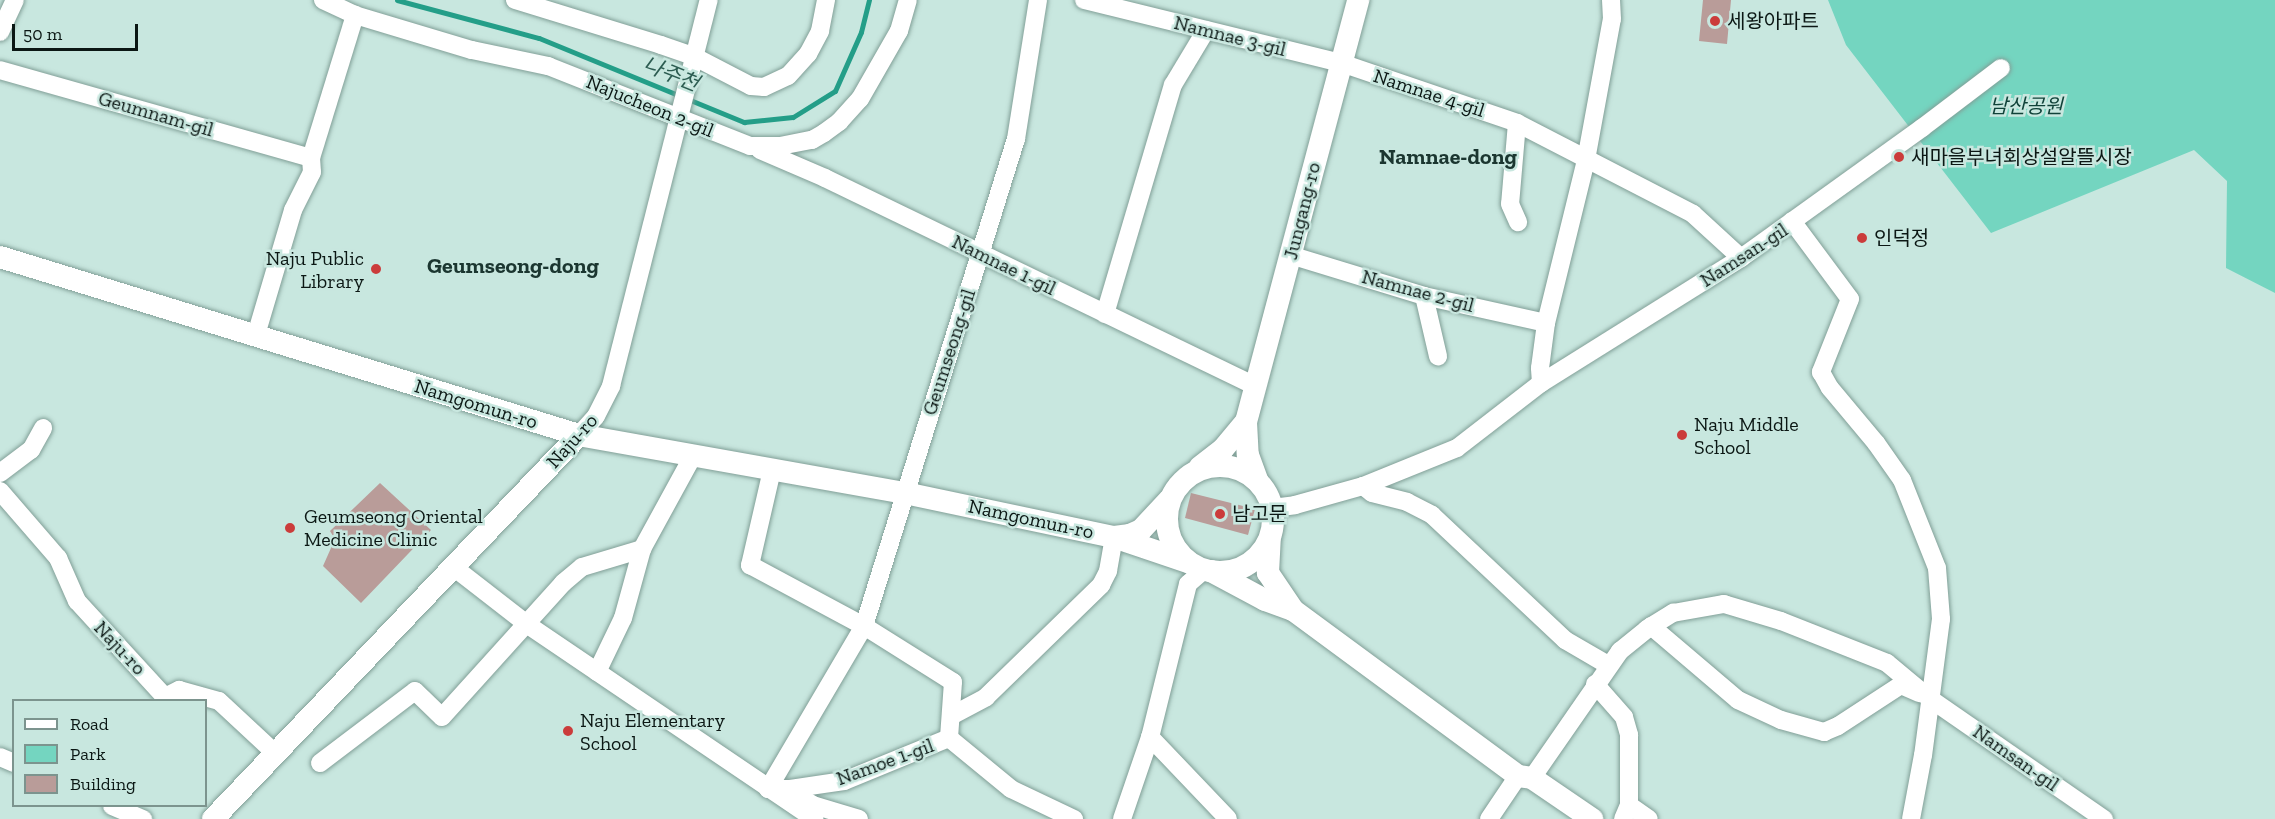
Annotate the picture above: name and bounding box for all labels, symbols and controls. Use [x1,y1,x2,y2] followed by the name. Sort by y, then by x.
[1727,9,1819,33] place label: 세왕아파트
[1172,10,1288,62] street label: Namnae 3-gil
[15,12,141,50] scale bar
[1708,14,1722,28] marker: 세왕아파트
[23,23,62,45] text: 50 m
[639,51,703,97] water label: 나주천
[1370,64,1488,122] street label: Namnae 4-gil
[583,70,717,142] street label: Najucheon 2-gil
[96,86,216,142] street label: Geumnam-gil
[1989,94,2063,118] park label: 남산공원
[1379,144,1517,170] district label: Namnae-dong
[1911,145,2132,169] place label: 새마을부녀회상설알뜰시장
[1892,150,1906,164] marker: 새마을부녀회상설알뜰시장
[1278,160,1326,262] street label: Jungang-ro
[1696,218,1792,292] street label: Namsan-gil
[1874,226,1929,250] place label: 인덕정
[948,230,1060,300] street label: Namnae 1-gil
[1855,231,1869,245] marker: 인덕정
[266,246,364,293] place label: Naju Public Library
[427,253,599,279] district label: Geumseong-dong
[369,262,383,276] marker: Naju Public Library
[1359,264,1477,318] street label: Namnae 2-gil
[917,286,981,418] street label: Geumseong-gil
[412,374,540,434] street label: Namgomun-ro
[541,409,603,473] street label: Naju-ro
[1694,412,1799,459] place label: Naju Middle School
[1675,428,1689,442] marker: Naju Middle School
[966,494,1096,544] street label: Namgomun-ro
[1232,502,1287,526] place label: 남고문
[304,504,483,551] place label: Geumseong Oriental Medicine Clinic
[1213,507,1227,521] marker: 남고문
[281,519,299,537] marker: Geumseong Oriental Medicine Clinic
[89,616,151,680] street label: Naju-ro
[12,699,207,807] legend
[580,708,725,755] place label: Naju Elementary School
[70,713,109,735] text: Road
[1968,720,2064,796] street label: Namsan-gil
[561,724,575,738] marker: Naju Elementary School
[833,733,937,791] street label: Namoe 1-gil
[70,743,106,765] text: Park
[70,773,136,795] text: Building

